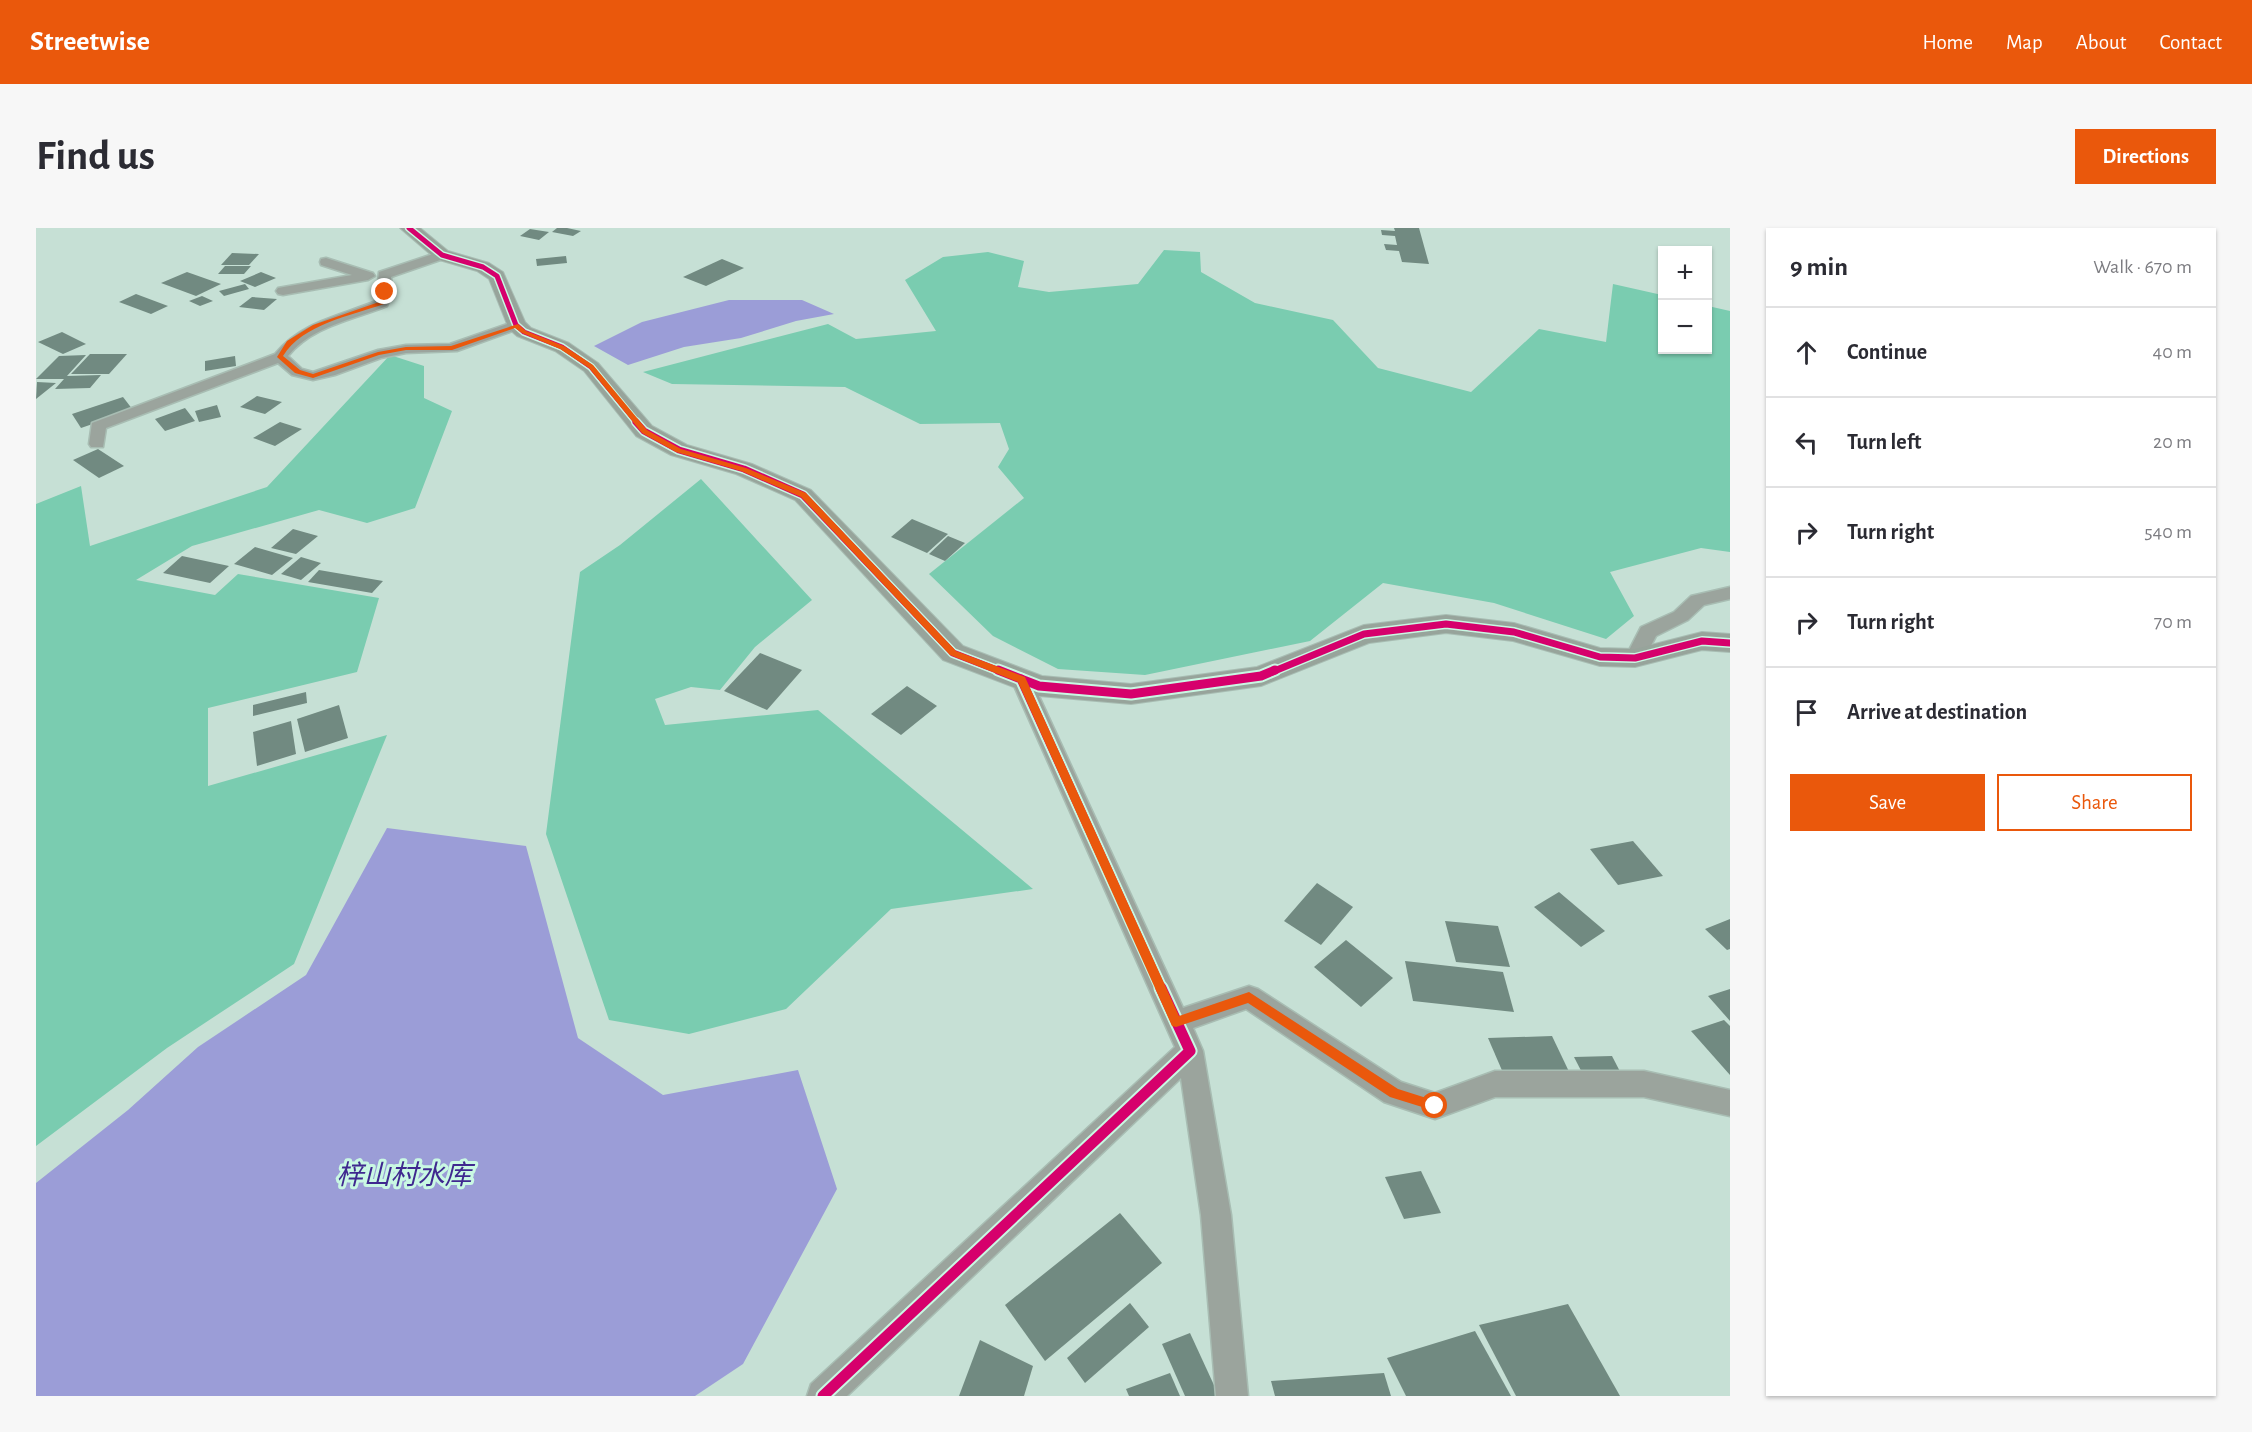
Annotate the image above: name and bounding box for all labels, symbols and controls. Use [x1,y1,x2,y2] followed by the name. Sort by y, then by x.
[30,28,150,56] text: Streetwise
[1922,32,1973,53] text: Home
[2006,32,2043,53] text: Map
[2076,32,2126,53] text: About
[2159,32,2222,53] text: Contact
[2075,129,2216,184] button: Directions
[36,135,155,177] text: Find us
[1658,246,1712,354] map controls
[1658,246,1712,300] button: +
[1790,254,1848,280] text: 9 min
[2093,257,2192,277] text: Walk · 670 m
[371,278,397,304] route end
[1658,300,1712,354] button: −
[1790,336,1823,369] icon: ahead
[1847,341,1927,363] text: Continue
[2153,342,2192,362] text: 40 m
[1790,426,1823,459] icon: left
[1847,431,1921,453] text: Turn left
[2153,432,2192,452] text: 20 m
[1790,516,1823,549] icon: right
[1847,521,1934,543] text: Turn right
[2144,522,2192,542] text: 540 m
[1790,606,1823,639] icon: right
[1847,611,1934,633] text: Turn right
[2154,612,2192,632] text: 70 m
[1790,696,1823,729] icon: arrive
[1847,701,2027,723] text: Arrive at destination
[1790,774,1985,831] button: Save
[1997,774,2192,831] button: Share
[1421,1092,1447,1118] route start
[337,1161,475,1189] water label: 梓山村水库

